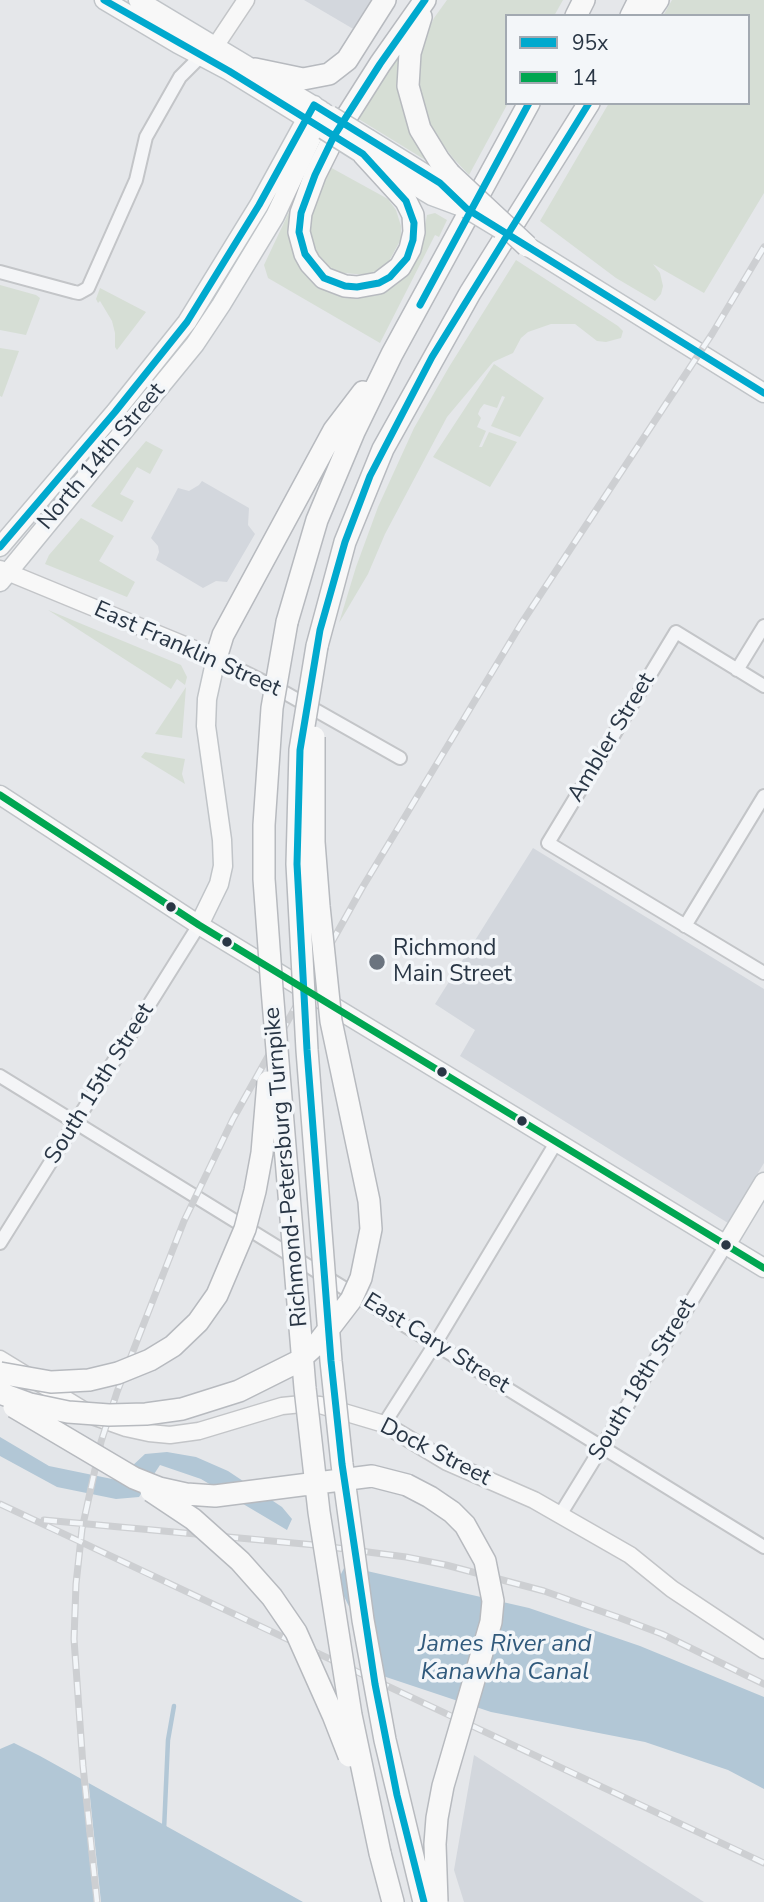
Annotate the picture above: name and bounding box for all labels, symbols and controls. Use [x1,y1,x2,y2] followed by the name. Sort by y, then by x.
[505,14,750,105] legend
[572,29,608,57] text: 95x
[572,64,597,92] text: 14
[33,378,171,536] street label: North 14th Street
[89,596,285,704] street label: East Franklin Street
[563,668,661,808] street label: Ambler Street
[164,900,178,914] unlabelled marker
[220,935,234,949] unlabelled marker
[393,935,512,989] place label: Richmond Main Street
[367,952,387,972] marker: Richmond Main Street
[39,999,161,1169] street label: South 15th Street
[259,1006,315,1328] street label: Richmond-Petersburg Turnpike
[435,1065,449,1079] unlabelled marker
[515,1114,529,1128] unlabelled marker
[719,1238,733,1252] unlabelled marker
[358,1288,514,1400] street label: East Cary Street
[584,1294,702,1466] street label: South 18th Street
[375,1413,495,1493] street label: Dock Street
[418,1631,592,1687] water label: James River and Kanawha Canal

